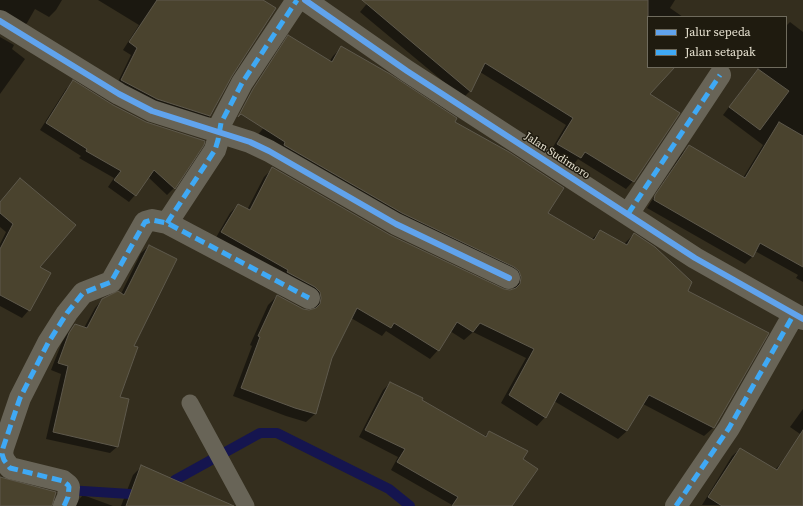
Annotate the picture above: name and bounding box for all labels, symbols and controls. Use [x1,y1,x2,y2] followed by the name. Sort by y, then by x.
[647,16,787,68] legend
[685,24,751,40] text: Jalur sepeda
[685,44,756,60] text: Jalan setapak
[522,130,592,182] street label: Jalan Sudimoro

